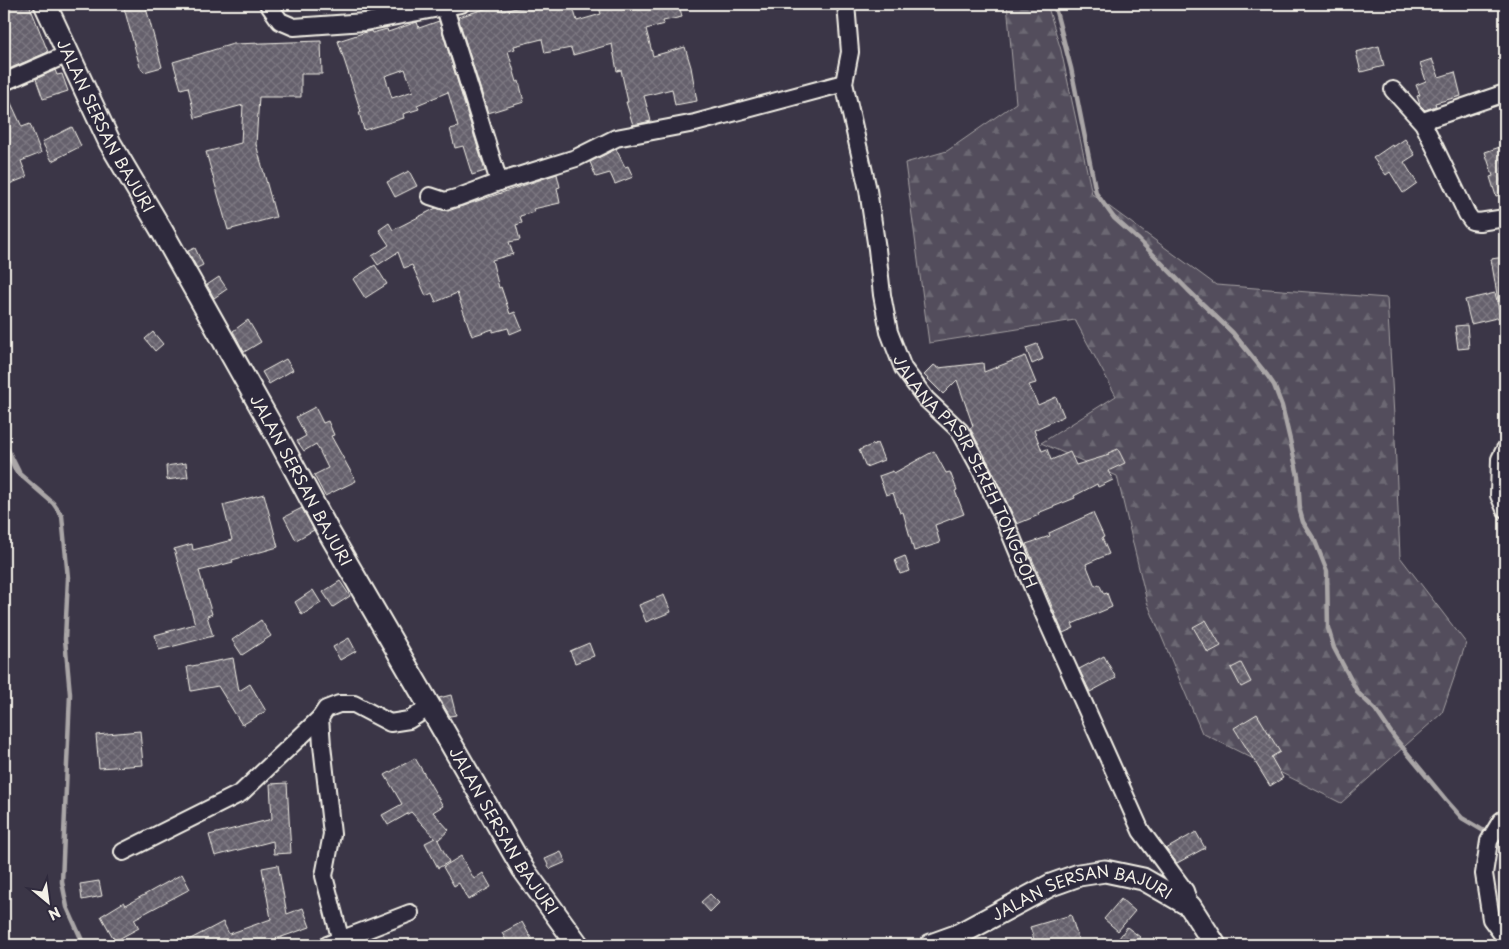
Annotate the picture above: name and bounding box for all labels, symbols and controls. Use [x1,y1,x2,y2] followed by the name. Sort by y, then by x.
[52,34,161,217] street label: JALAN SERSAN BAJURI
[888,351,1044,591] street label: JALANA PASIR SEREH TONGGOH
[245,389,359,570] street label: JALAN SERSAN BAJURI
[444,742,565,919] street label: JALAN SERSAN BAJURI
[987,858,1177,926] street label: JALAN SERSAN BAJURI
[22,876,72,926] north arrow
[45,902,64,926] text: N

